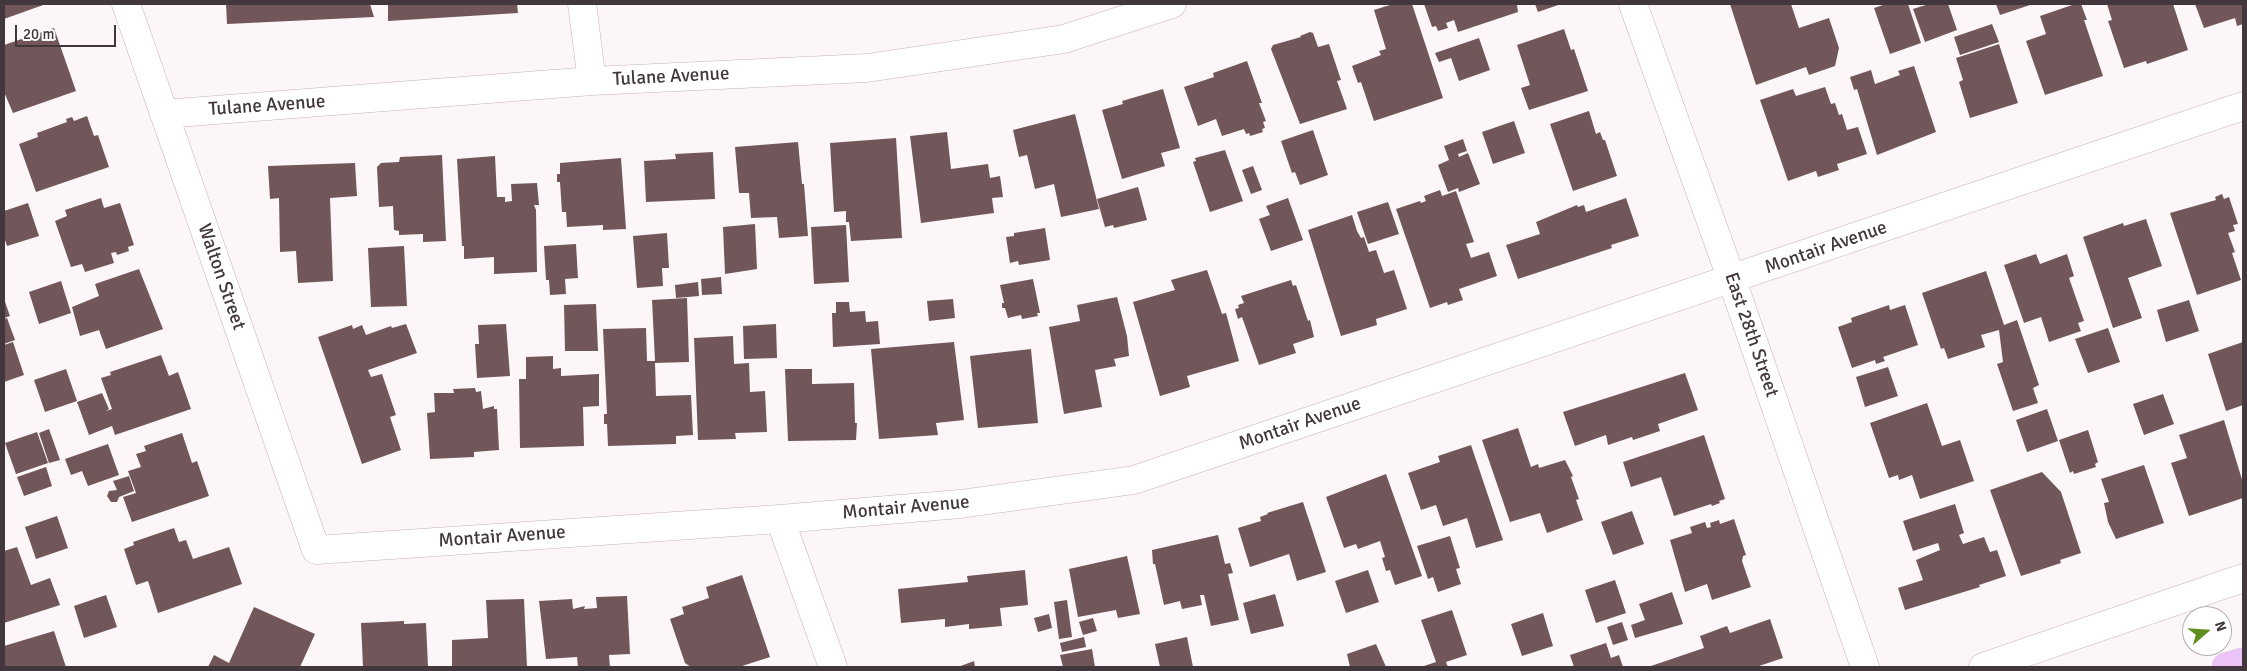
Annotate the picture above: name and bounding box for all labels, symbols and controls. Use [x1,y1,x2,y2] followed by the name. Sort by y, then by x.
[18,15,119,47] scale bar
[23,25,54,43] text: 20 m
[612,63,730,91] street label: Tulane Avenue
[208,91,326,121] street label: Tulane Avenue
[1762,216,1890,280] street label: Montair Avenue
[192,221,250,333] street label: Walton Street
[1719,270,1783,400] street label: East 28th Street
[1236,392,1364,456] street label: Montair Avenue
[841,491,971,525] street label: Montair Avenue
[438,521,566,553] street label: Montair Avenue
[2182,606,2232,656] north arrow
[2211,619,2230,634] text: N

